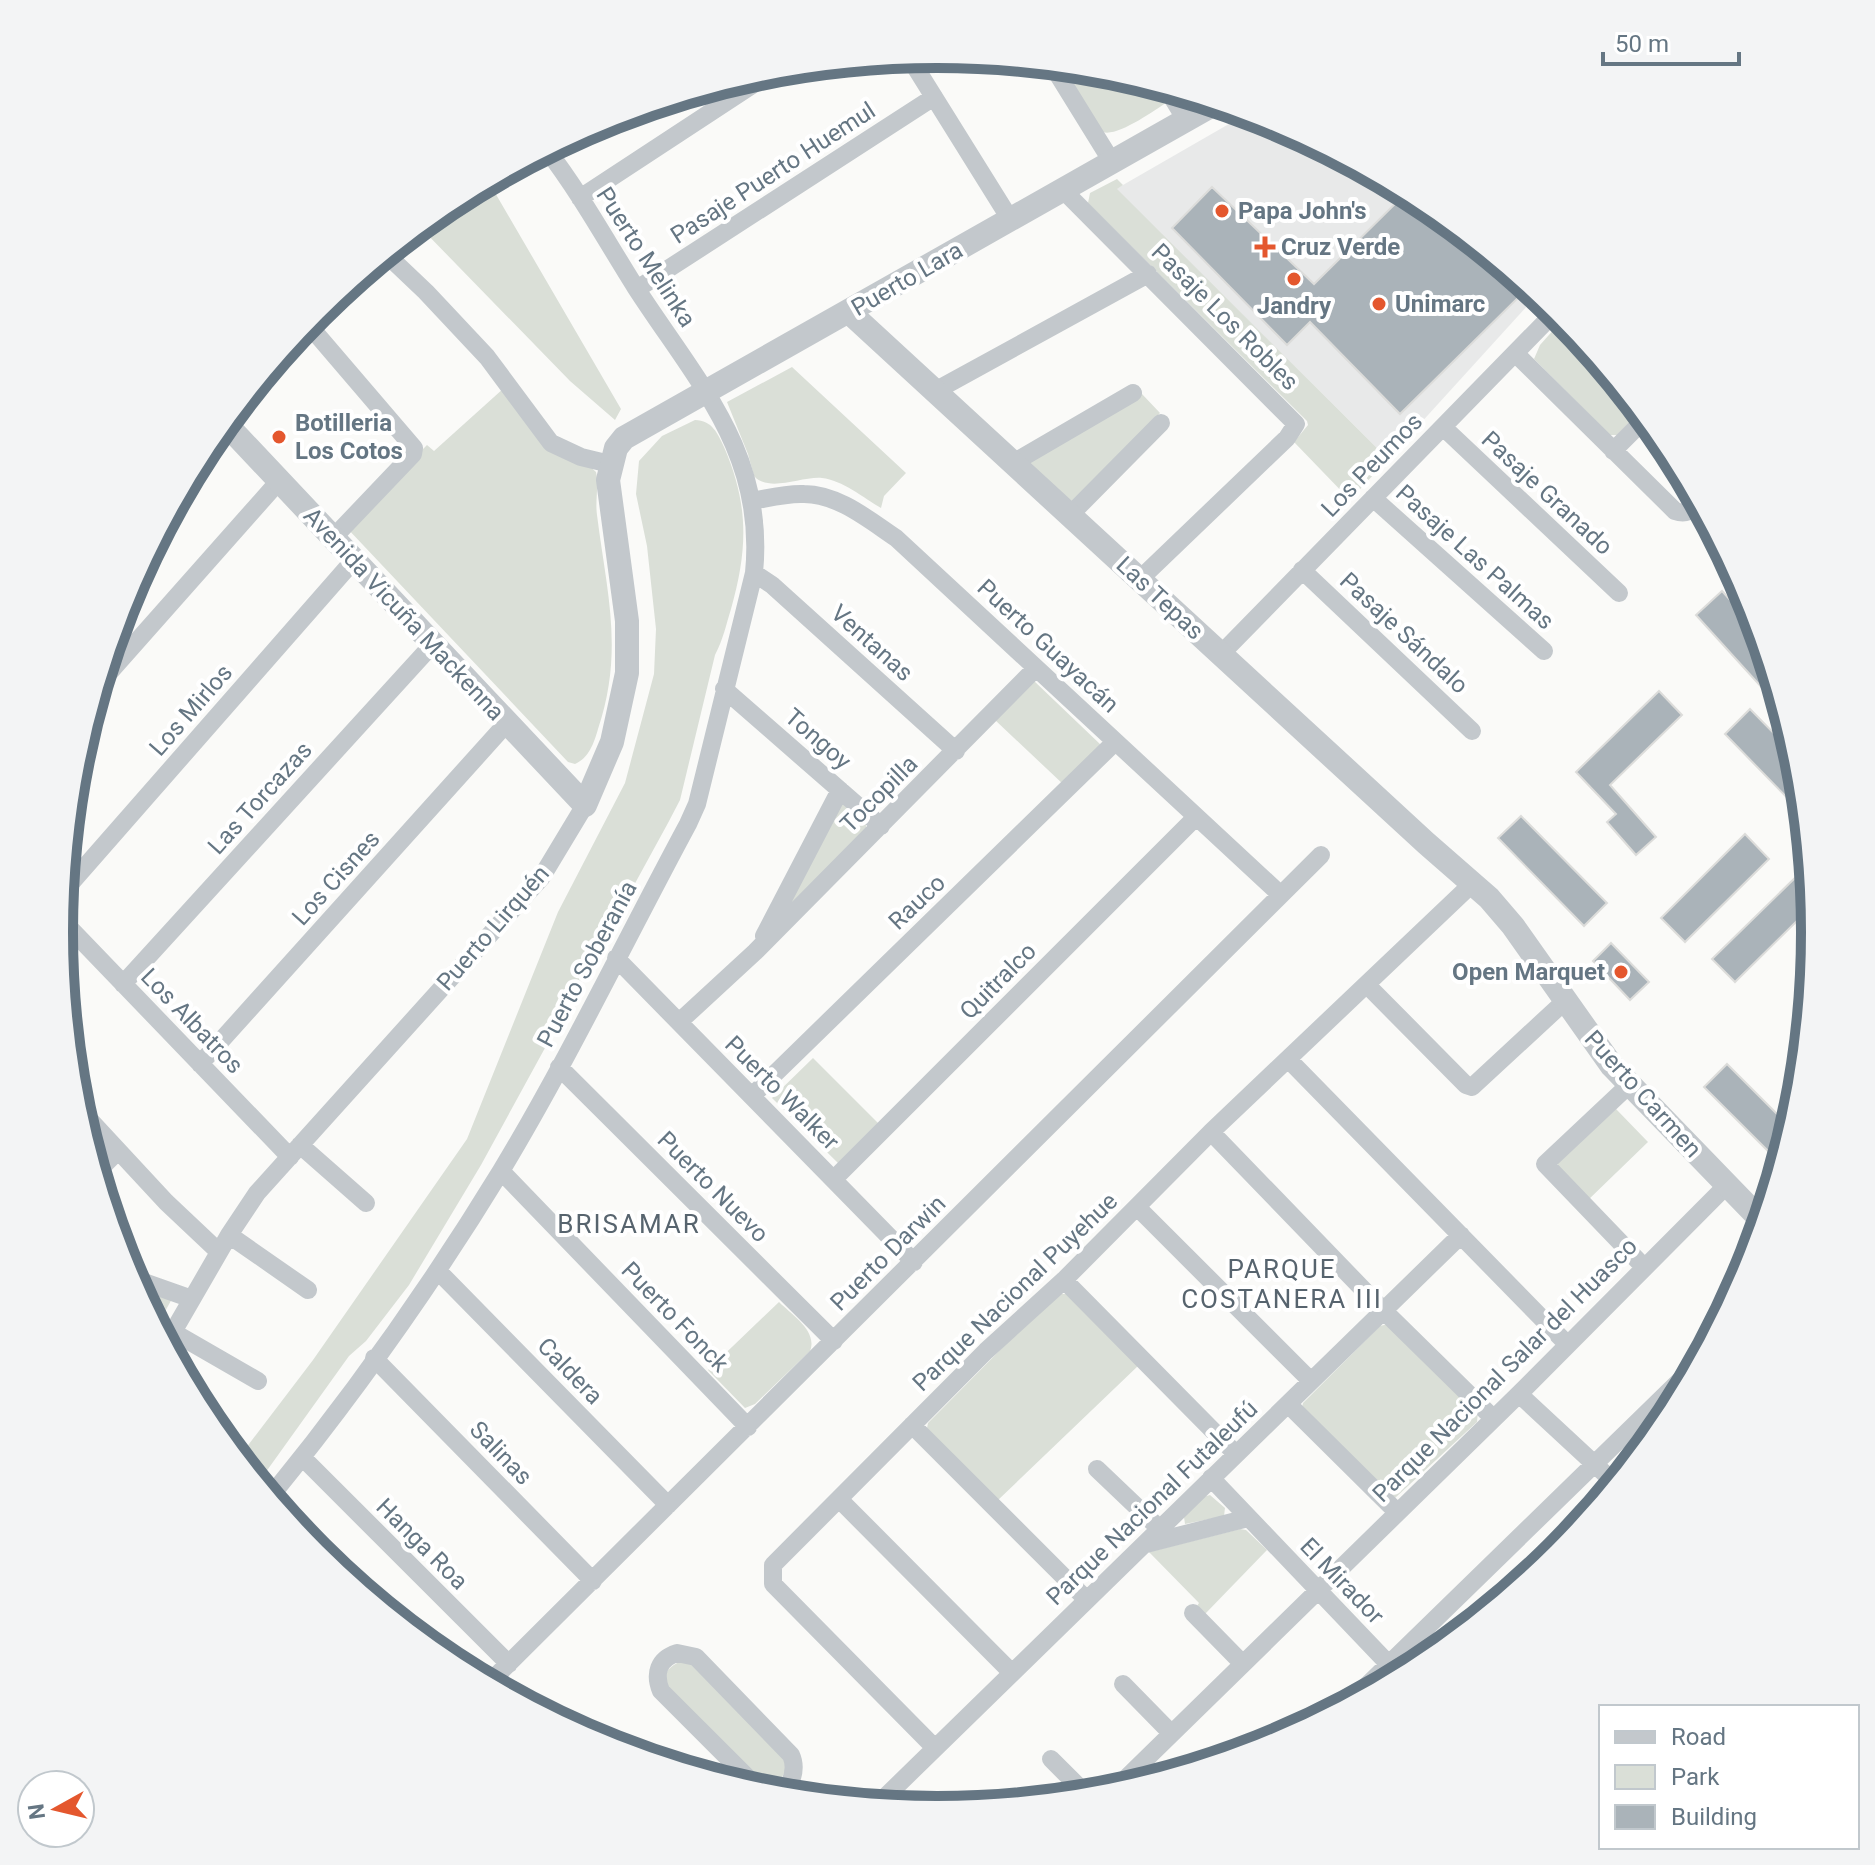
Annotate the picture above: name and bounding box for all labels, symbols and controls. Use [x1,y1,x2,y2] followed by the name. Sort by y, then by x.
[1603,16,1739,66] scale bar
[1615,30,1669,58] text: 50 m
[665,96,881,250] street label: Pasaje Puerto Huemul
[590,182,702,332] street label: Puerto Melinka
[1238,197,1366,225] place label: Papa John's
[1213,202,1231,220] marker: Papa John's
[1281,233,1400,261] place label: Cruz Verde
[846,236,968,322] street label: Puerto Lara
[1146,238,1304,396] street label: Pasaje Los Robles
[1256,238,1274,256] marker: Cruz Verde
[1285,270,1303,288] marker: Jandry
[1395,290,1485,318] place label: Unimarc
[1257,292,1332,320] place label: Jandry
[1370,295,1388,313] marker: Unimarc
[1316,407,1428,523] street label: Los Peumos
[295,409,403,465] place label: Botilleria Los Cotos
[1476,425,1618,561] street label: Pasaje Granado
[270,428,288,446] marker: Botilleria Los Cotos
[1390,479,1560,635] street label: Pasaje Las Palmas
[298,502,510,726] street label: Avenida Vicuña Mackenna
[1111,551,1209,645] street label: Las Tepas
[1334,567,1474,699] street label: Pasaje Sándalo
[972,573,1124,719] street label: Puerto Guayacán
[825,599,919,687] street label: Ventanas
[144,659,238,761] street label: Los Mirlos
[779,703,857,776] street label: Tongoy
[202,736,318,860] street label: Las Torcazas
[835,750,923,838] street label: Tocopilla
[286,825,386,931] street label: Los Cisnes
[431,860,555,996] street label: Puerto Lirquén
[883,869,951,935] street label: Rauco
[531,876,643,1052] street label: Puerto Soberanía
[954,937,1042,1025] street label: Quitralco
[1452,958,1605,986] place label: Open Marquet
[135,963,249,1079] street label: Los Albatros
[1612,963,1630,981] marker: Open Marquet
[1579,1025,1707,1163] street label: Puerto Carmen
[719,1030,845,1156] street label: Puerto Walker
[652,1126,774,1248] street label: Puerto Nuevo
[907,1187,1123,1397] street label: Parque Nacional Puyehue
[825,1190,951,1316] street label: Puerto Darwin
[557,1209,701,1239] district label: BRISAMAR
[1367,1232,1643,1508] street label: Parque Nacional Salar del Huasco
[1181,1254,1383,1314] district label: PARQUE COSTANERA III
[616,1256,735,1378] street label: Puerto Fonck
[532,1332,608,1410] street label: Caldera
[1041,1395,1263,1611] street label: Parque Nacional Futaleufú
[464,1415,538,1491] street label: Salinas
[371,1493,473,1595] street label: Hanga Roa
[1294,1532,1390,1630] street label: El Mirador
[1599,1705,1859,1849] legend
[1671,1723,1726,1751] text: Road
[1671,1763,1720,1791] text: Park
[16,1769,96,1849] north arrow
[23,1802,50,1821] text: N
[1671,1803,1757,1831] text: Building

